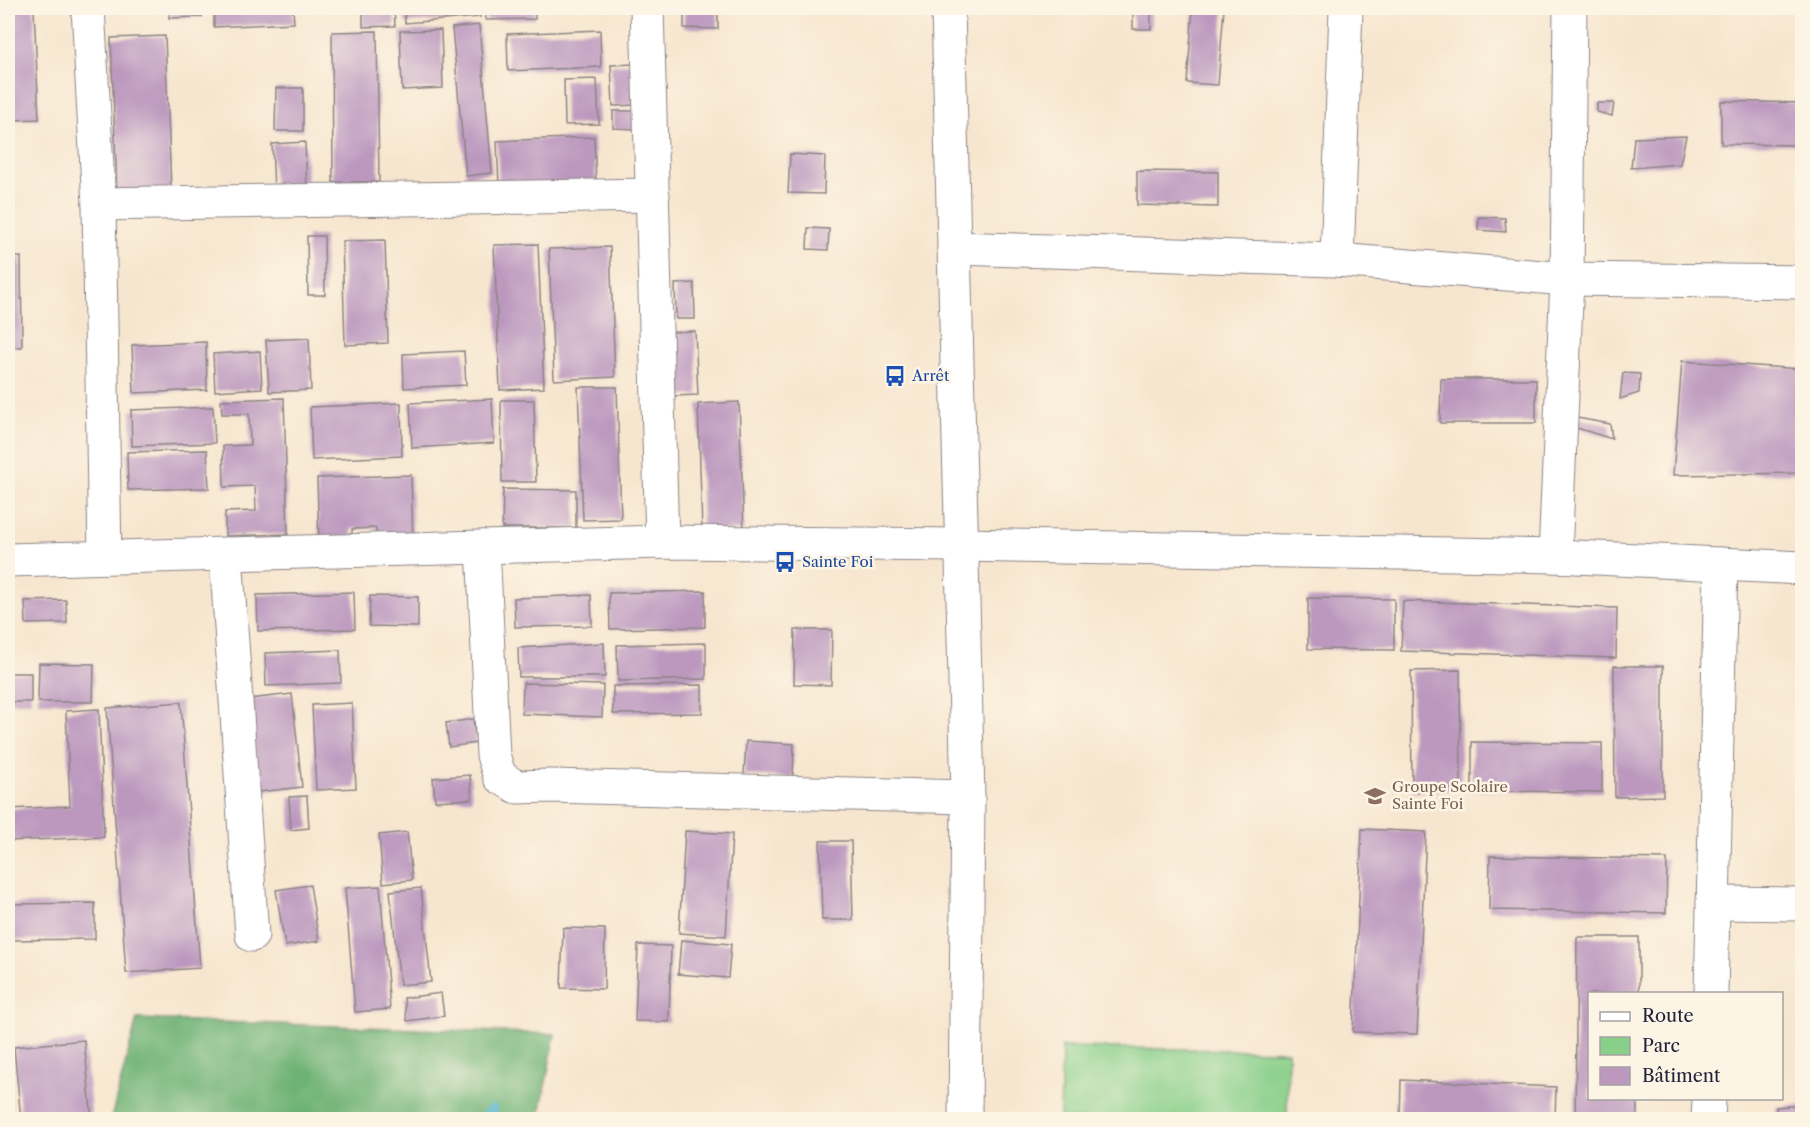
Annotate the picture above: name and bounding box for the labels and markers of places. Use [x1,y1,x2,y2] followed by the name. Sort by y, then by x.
[883,364,907,388] bus stop icon: Arrêt
[911,366,950,385] place label: Arrêt
[773,550,797,574] bus stop icon: Sainte Foi
[802,552,874,571] place label: Sainte Foi
[1392,777,1508,813] place label: Groupe Scolaire Sainte Foi
[1363,784,1387,808] school or university icon: Groupe Scolaire Sainte Foi

